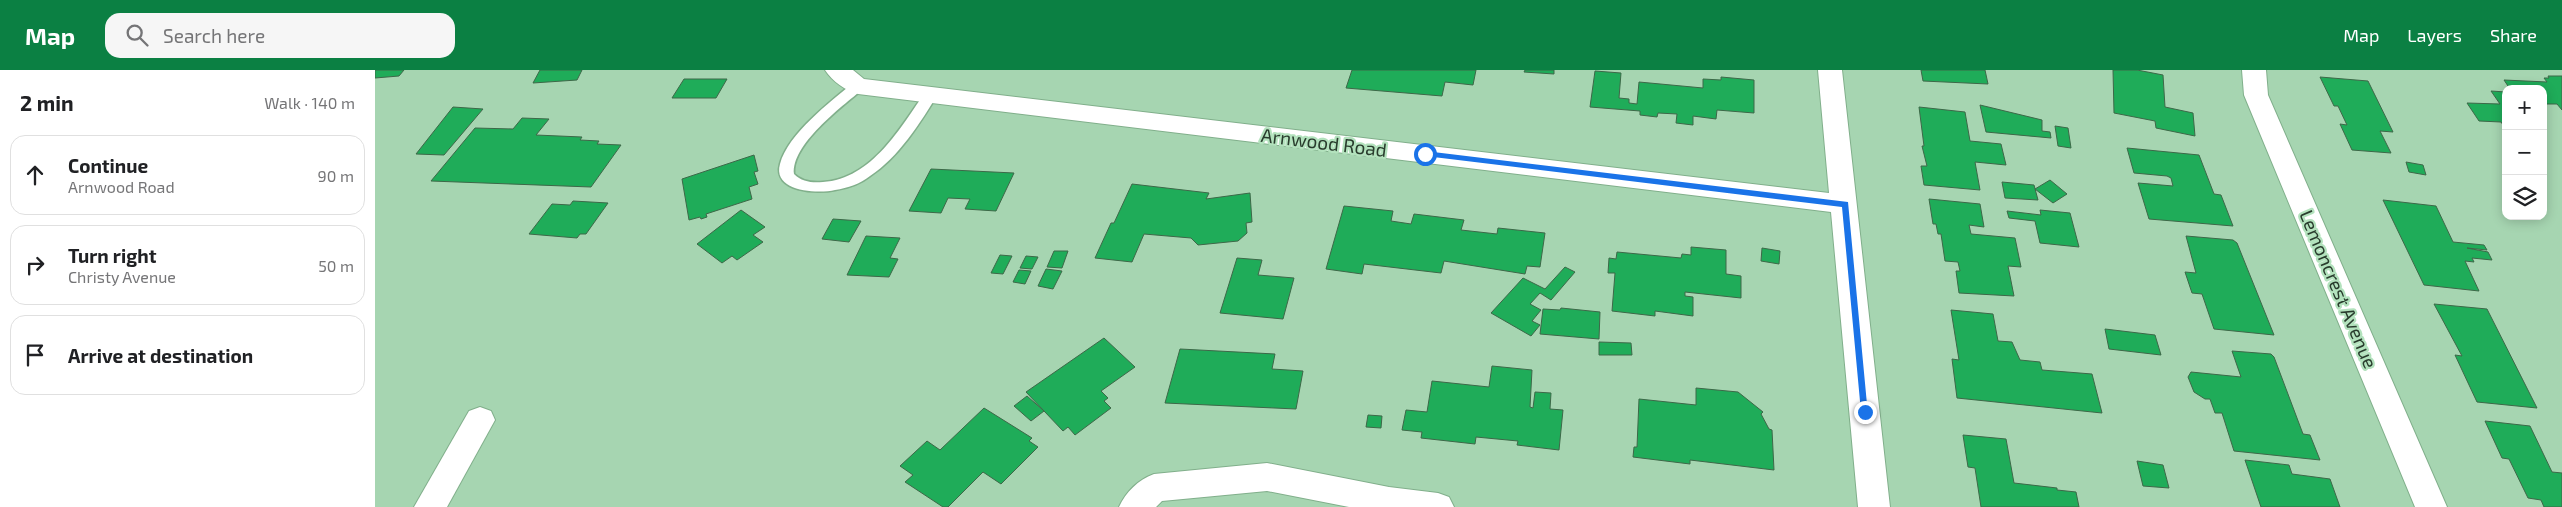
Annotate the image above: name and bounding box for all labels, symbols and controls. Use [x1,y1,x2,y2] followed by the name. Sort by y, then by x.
[105,13,455,58] search box
[25,21,75,50] text: Map
[123,21,151,49] icon: search
[163,24,265,47] text: Search here
[2343,24,2379,46] text: Map
[2407,24,2462,46] text: Layers
[2490,24,2537,46] text: Share
[2502,85,2547,220] map controls
[2502,85,2547,130] button: +
[20,90,74,115] text: 2 min
[264,93,355,112] text: Walk · 140 m
[1260,123,1388,161] street label: Arnwood Road
[2502,130,2547,175] button: −
[1414,143,1437,166] route start
[68,154,148,177] text: Continue
[21,161,49,189] icon: ahead
[318,166,354,185] text: 90 m
[2502,175,2547,220] button: layers
[68,177,175,196] text: Arnwood Road
[2295,206,2383,372] street label: Lemoncrest Avenue
[68,244,156,267] text: Turn right
[21,251,49,279] icon: right
[318,256,354,275] text: 50 m
[68,267,176,286] text: Christy Avenue
[21,341,49,369] icon: arrive
[68,344,253,367] text: Arrive at destination
[1854,401,1877,424] route end

